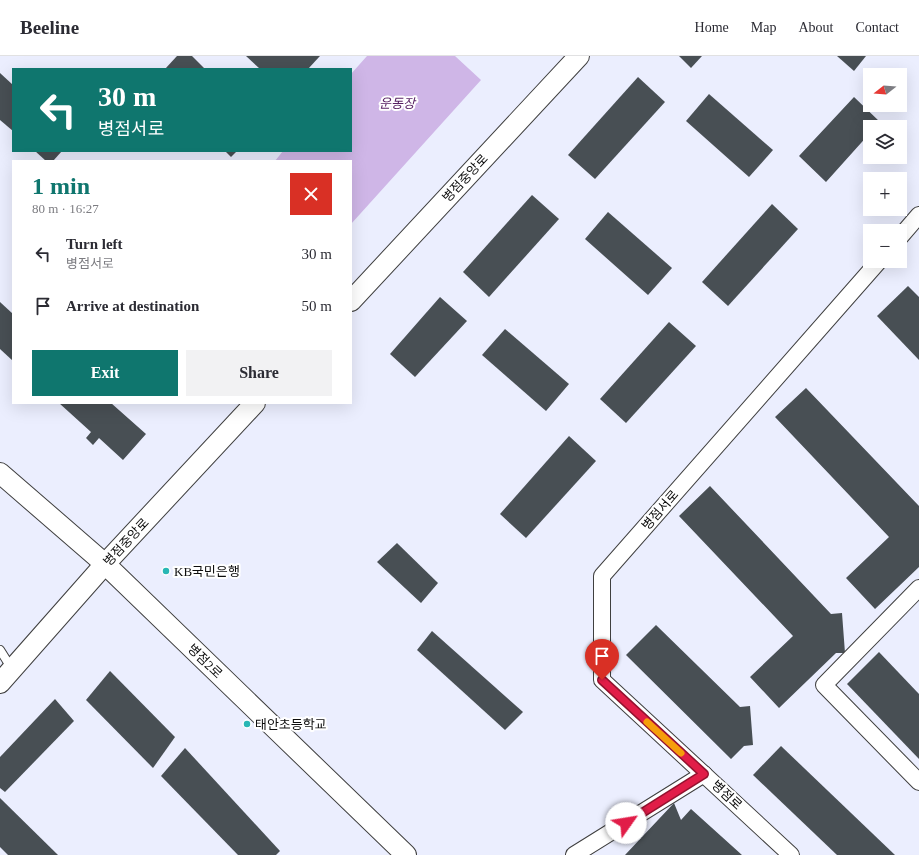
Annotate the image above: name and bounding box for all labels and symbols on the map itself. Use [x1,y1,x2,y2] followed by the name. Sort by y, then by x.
[863,68,907,112] north arrow
[379,96,417,111] park label: 운동장
[439,151,491,205] street label: 병점중앙로
[639,487,681,533] street label: 병점서로
[100,515,152,569] street label: 병점중앙로
[174,564,240,579] place label: KB국민은행
[161,566,171,576] marker: KB국민은행
[585,639,619,680] pin
[185,641,225,681] street label: 병점2로
[255,717,327,732] place label: 태안초등학교
[242,719,252,729] marker: 태안초등학교
[709,777,745,813] street label: 병점로
[605,802,647,844] position arrow

